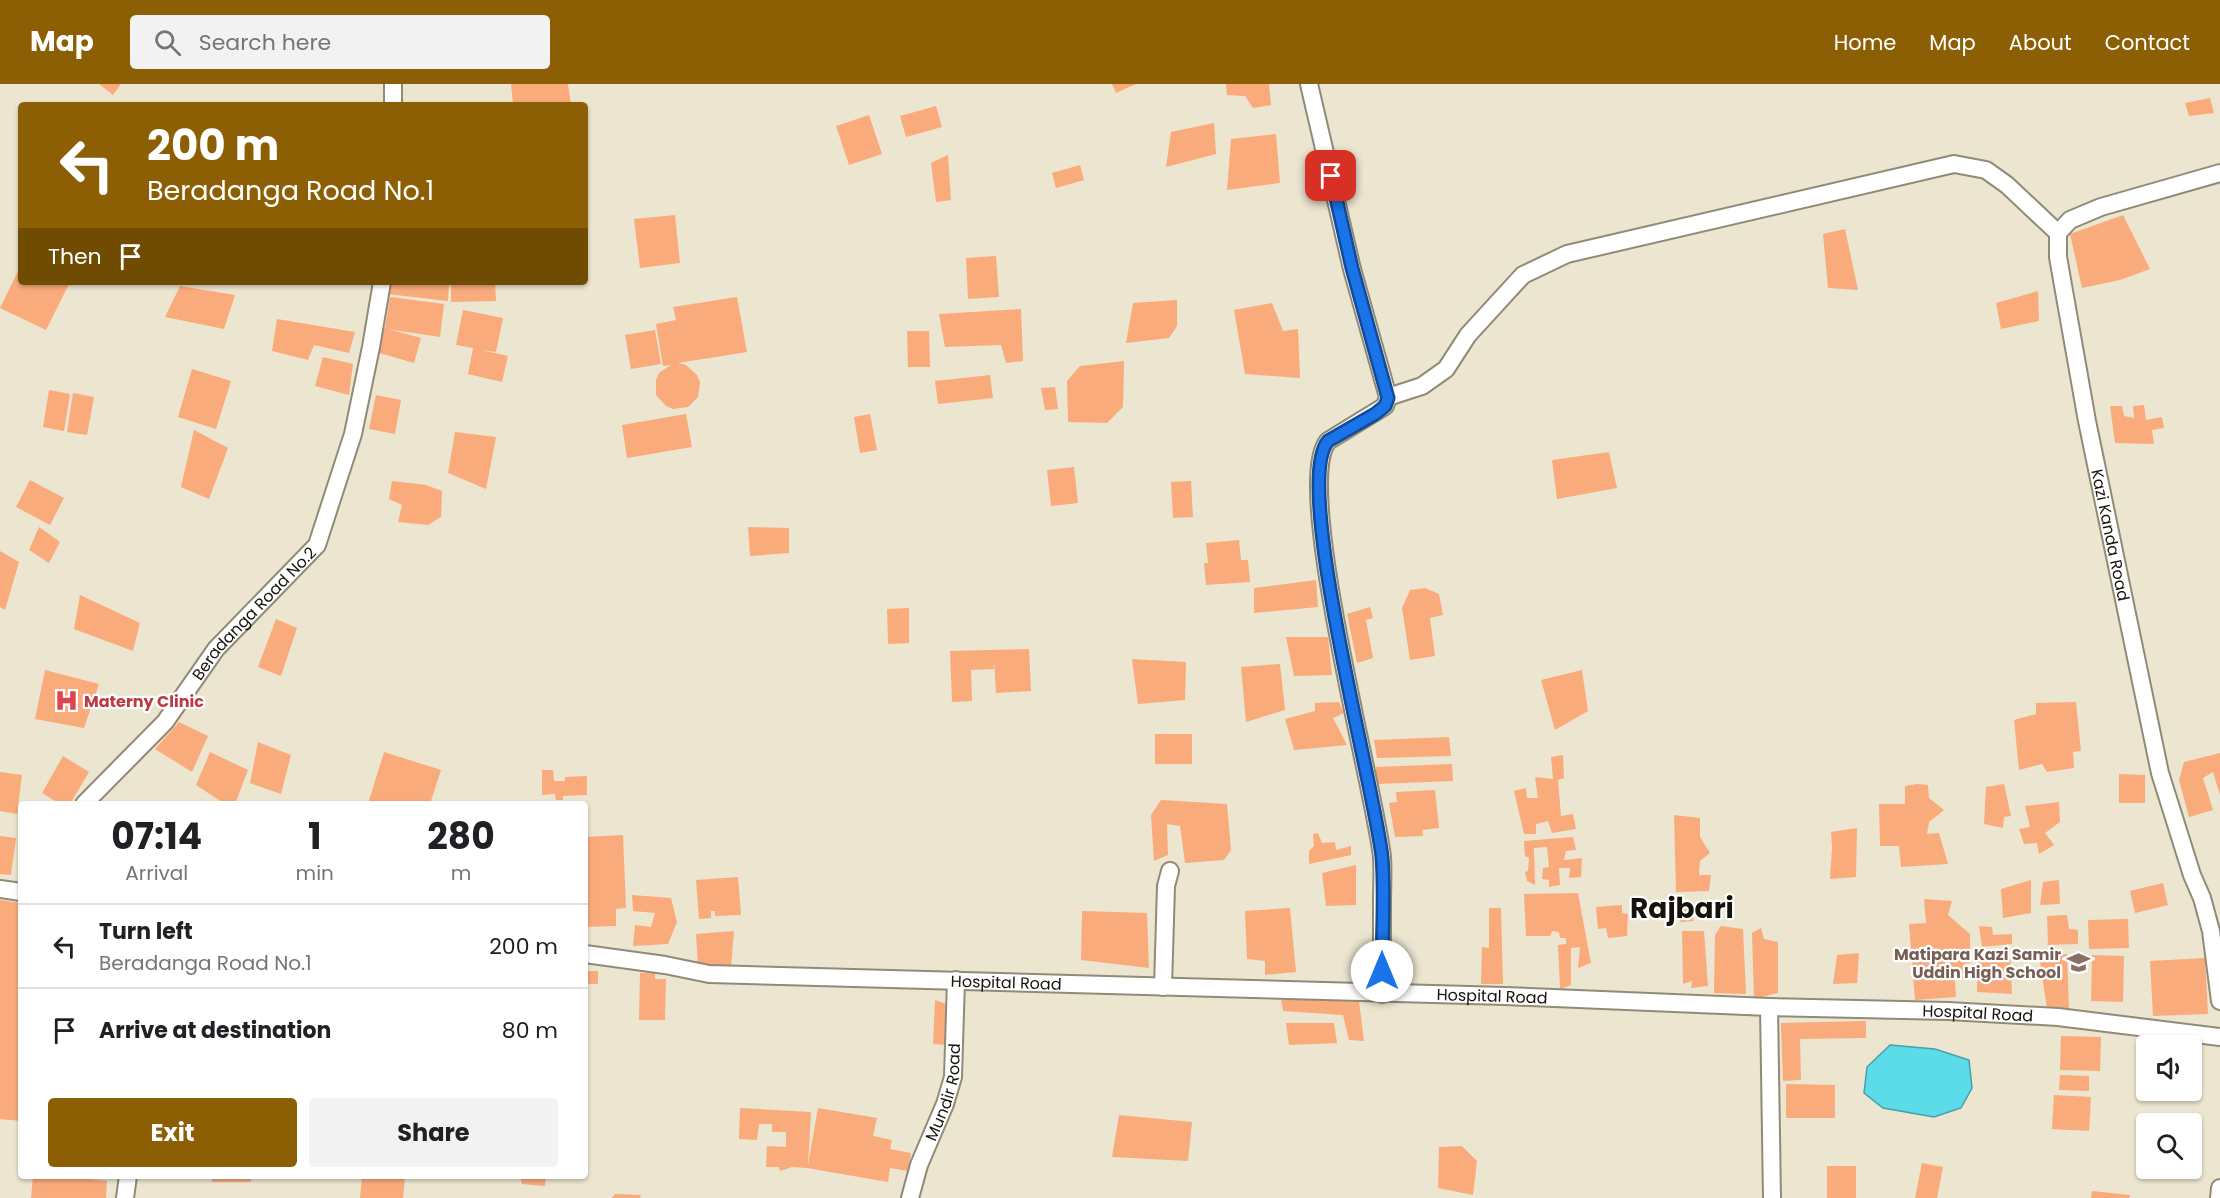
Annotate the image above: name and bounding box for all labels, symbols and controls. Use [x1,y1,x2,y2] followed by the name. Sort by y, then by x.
[130,15,550,69] search box
[30,22,94,61] text: Map
[151,26,184,59] icon: search
[199,27,331,58] text: Search here
[1834,28,1896,57] text: Home
[1929,28,1976,57] text: Map
[2009,28,2072,57] text: About
[2105,28,2190,57] text: Contact
[147,116,279,175] text: 200 m
[48,126,126,204] icon: left
[1305,150,1356,201] pin
[1314,159,1347,192] icon: arrive
[147,172,434,209] text: Beradanga Road No.1
[114,240,147,273] icon: arrive
[48,241,102,272] text: Then
[2086,467,2136,603] street label: Kazi Kanda Road
[186,541,321,685] street label: Beradanga Road No.2
[53,688,79,714] hospital icon: Materny Clinic
[84,690,204,713] place label: Materny Clinic
[111,811,202,862] text: 07:14
[308,811,322,862] text: 1
[427,811,495,862] text: 280
[125,859,188,887] text: Arrival
[296,859,334,887] text: min
[451,859,471,887] text: m
[1630,889,1734,928] district label: Rajbari
[99,916,193,947] text: Turn left
[48,930,81,963] icon: left
[489,931,558,962] text: 200 m
[1350,939,1414,1003] position arrow
[1894,943,2061,984] place label: Matipara Kazi Samir Uddin High School
[99,949,312,977] text: Beradanga Road No.1
[2066,950,2092,976] school or university icon: Matipara Kazi Samir Uddin High School
[950,969,1062,995] street label: Hospital Road
[1436,983,1548,1009] street label: Hospital Road
[1922,999,2034,1027] street label: Hospital Road
[48,1014,81,1047] icon: arrive
[99,1015,331,1046] text: Arrive at destination
[502,1015,558,1046] text: 80 m
[2136,1035,2202,1179] map controls
[2136,1035,2202,1101] button: sound
[919,1043,966,1144] street label: Mundir Road
[48,1098,297,1167] button: Exit
[309,1098,558,1167] button: Share
[2136,1113,2202,1179] button: search

